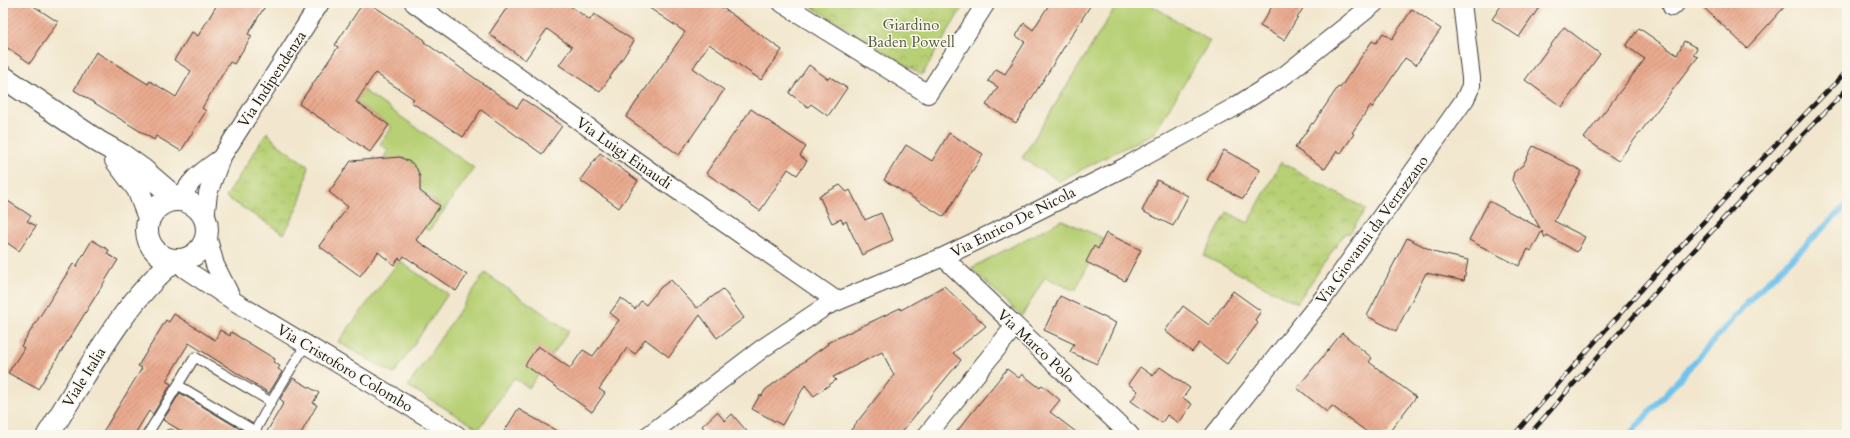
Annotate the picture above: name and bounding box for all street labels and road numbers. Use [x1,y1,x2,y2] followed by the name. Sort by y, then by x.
[233,26,311,131] street label: Via Indipendenza
[572,112,676,194] street label: Via Luigi Einaudi
[1311,151,1433,309] street label: Via Giovanni da Verrazzano
[947,182,1079,262] street label: Via Enrico De Nicola
[993,305,1079,387] street label: Via Marco Polo
[273,319,417,417] street label: Via Cristoforo Colombo
[58,343,111,411] street label: Viale Italia

